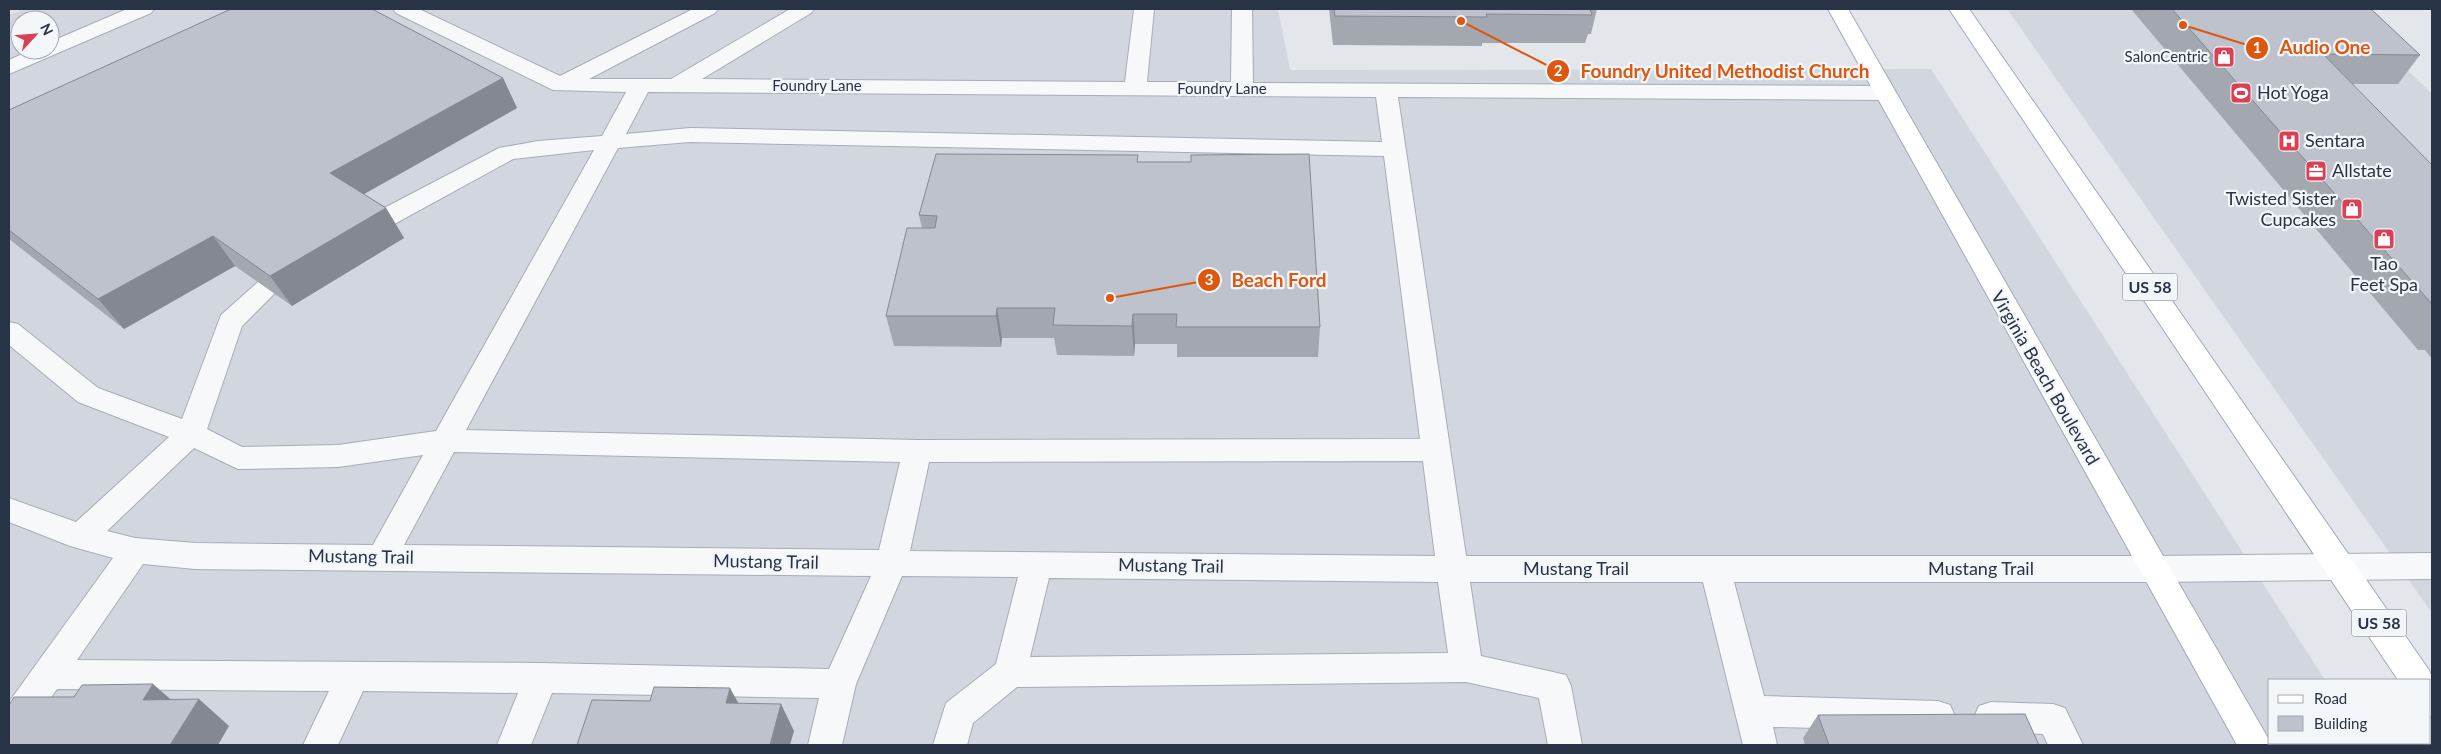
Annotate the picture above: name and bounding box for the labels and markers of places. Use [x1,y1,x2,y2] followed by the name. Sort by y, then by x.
[2244,31,2380,65] callout: Audio One
[2212,45,2236,69] shop icon: SalonCentric
[2125,47,2208,65] place label: SalonCentric
[1545,54,1880,88] callout: Foundry United Methodist Church
[2229,81,2253,105] sports icon: Hot Yoga
[2257,81,2329,103] place label: Hot Yoga
[2277,129,2301,153] hospital icon: Sentara
[2305,129,2365,151] place label: Sentara
[2304,159,2328,183] office icon: Allstate
[2332,159,2392,181] place label: Allstate
[2226,187,2336,230] place label: Twisted Sister Cupcakes
[2340,197,2364,221] shop icon: Twisted Sister Cupcakes
[2372,227,2396,251] shop icon: Tao Feet Spa
[2350,252,2418,295] place label: Tao Feet Spa
[1197,263,1337,297] callout: Beach Ford

